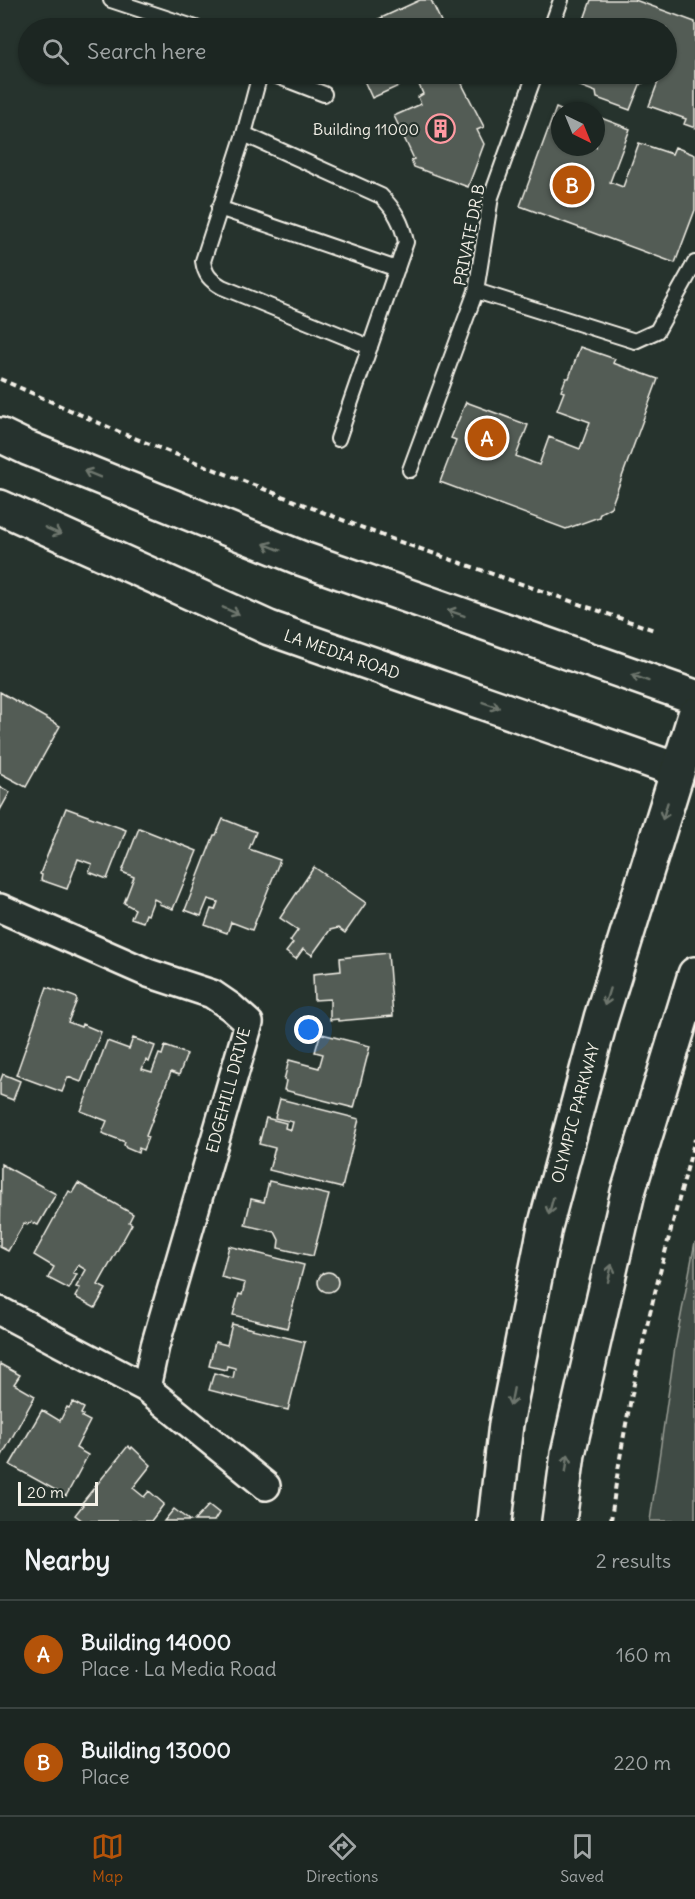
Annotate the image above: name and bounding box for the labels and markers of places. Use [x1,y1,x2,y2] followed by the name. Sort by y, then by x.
[424,113,456,145] building icon: Building 11000
[313,119,419,139] place label: Building 11000
[552,162,592,207] pin: B
[468,416,506,460] pin: A

